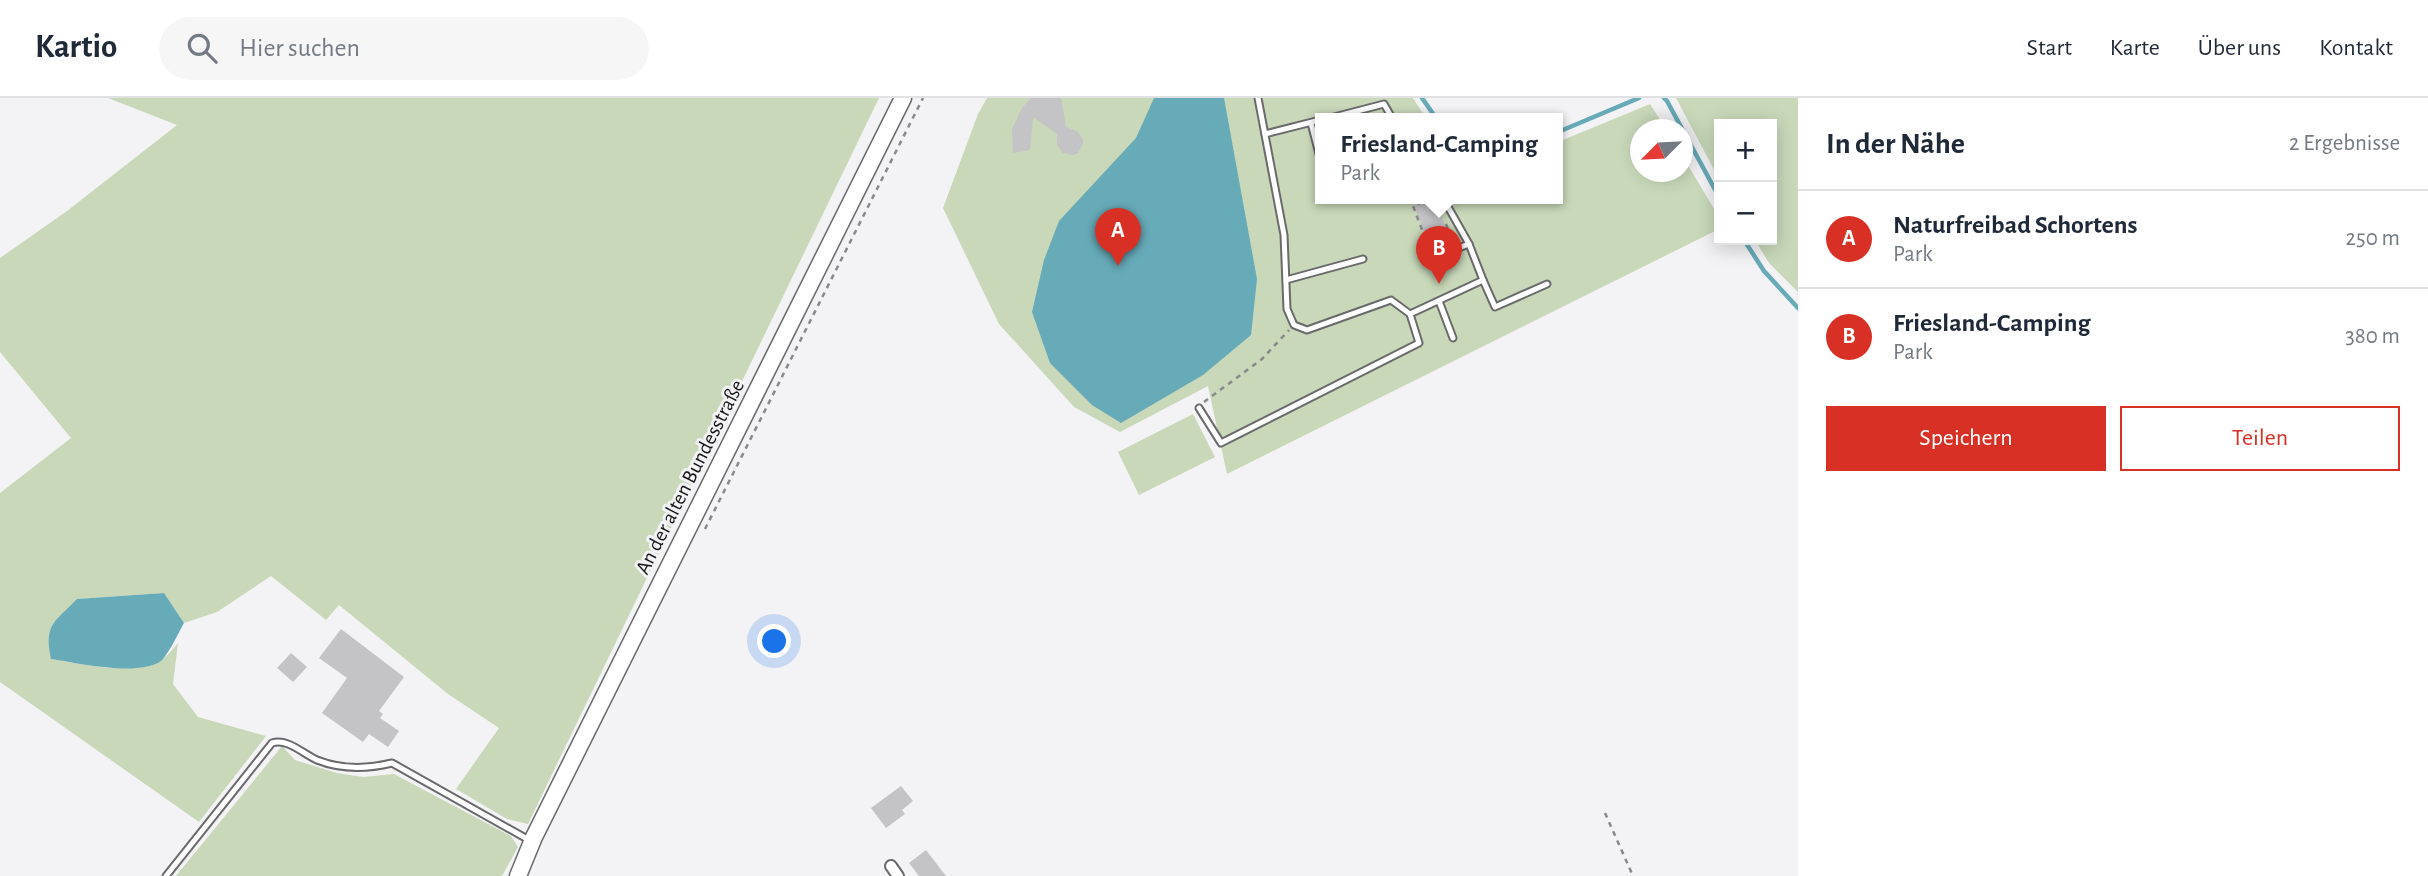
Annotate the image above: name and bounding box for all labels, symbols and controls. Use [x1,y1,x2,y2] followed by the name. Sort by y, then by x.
[159,17,649,80] search box
[183,29,221,67] icon: search
[35,31,117,64] text: Kartio
[239,35,360,61] text: Hier suchen
[2027,36,2072,60] text: Start
[2110,36,2160,60] text: Karte
[2198,36,2281,60] text: Über uns
[2319,36,2393,60] text: Kontakt
[1315,113,1563,204] popup
[1630,119,1693,182] north arrow
[1714,119,1777,245] map controls
[1714,119,1777,182] button: +
[1826,129,1965,159] text: In der Nähe
[1340,131,1538,157] text: Friesland-Camping
[2289,132,2400,155] text: 2 Ergebnisse
[1340,162,1380,185] text: Park
[1714,182,1777,245] button: −
[1095,208,1141,266] pin: A
[1893,212,2138,238] text: Naturfreibad Schortens
[1416,226,1462,284] pin: B
[1842,227,1856,250] text: A
[2346,227,2400,250] text: 250 m
[1893,243,1933,266] text: Park
[1893,310,2091,336] text: Friesland-Camping
[1842,325,1856,348] text: B
[2345,325,2400,348] text: 380 m
[1893,341,1933,364] text: Park
[632,376,748,578] street label: An der alten Bundesstraße
[1826,406,2106,471] button: Speichern
[2120,406,2400,471] button: Teilen
[757,624,791,658] your location

